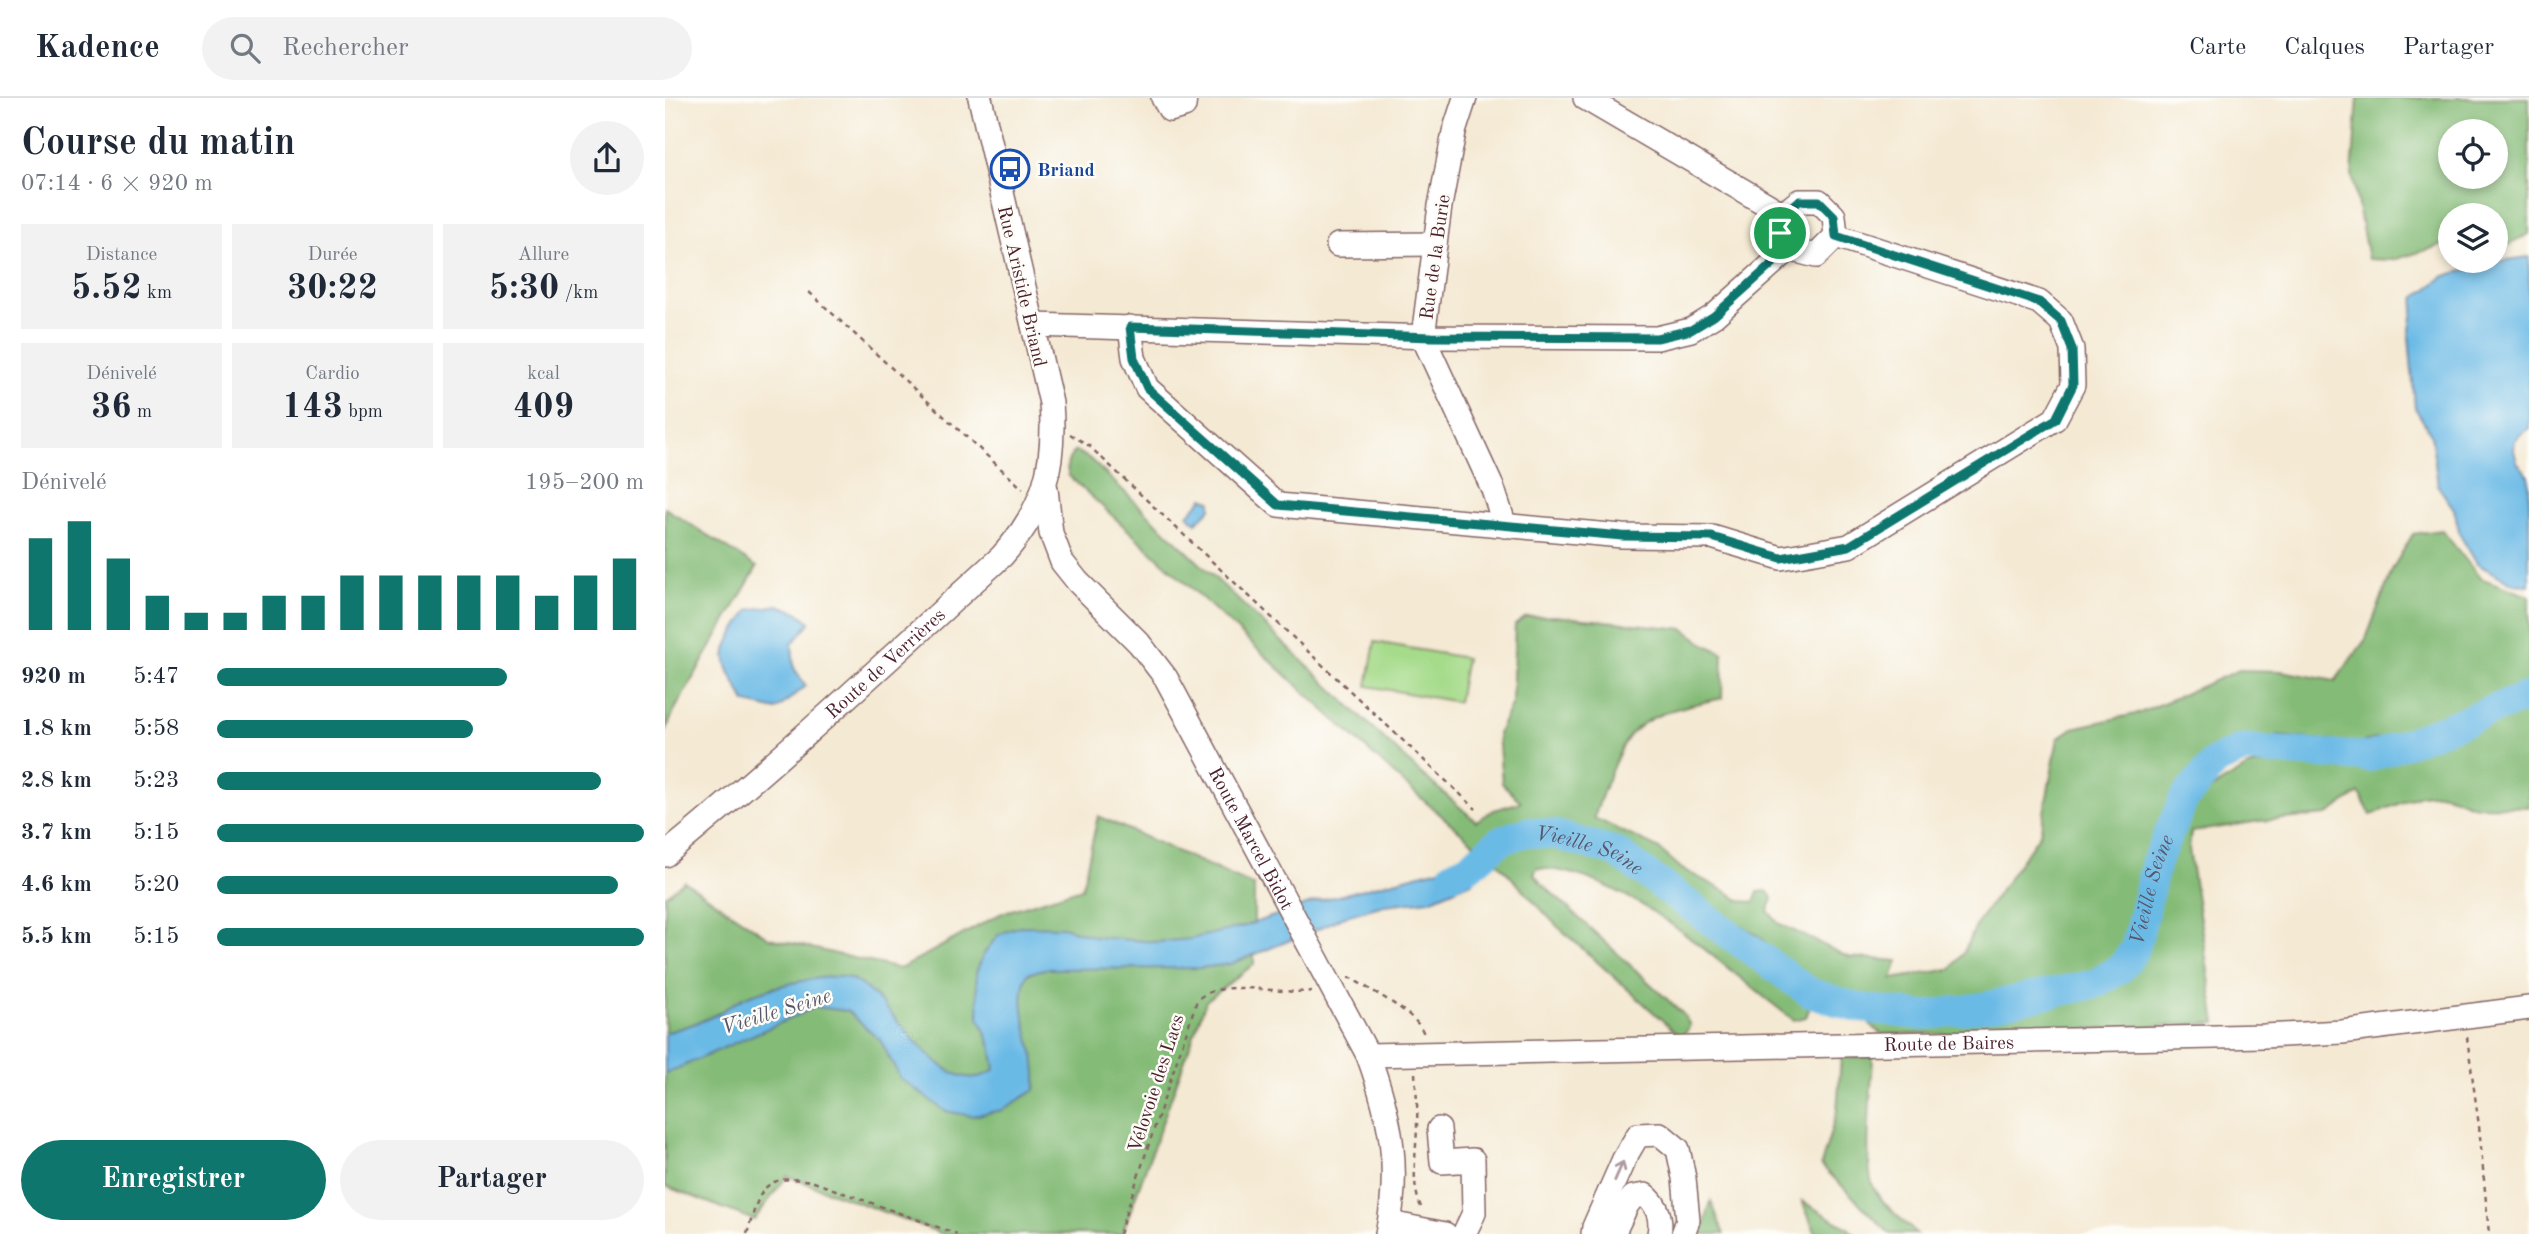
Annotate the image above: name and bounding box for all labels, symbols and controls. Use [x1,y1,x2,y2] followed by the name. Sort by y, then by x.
[202,17,692,80] search box
[226,29,264,67] icon: search
[35,32,160,65] text: Kadence
[282,35,409,61] text: Rechercher
[2189,36,2246,60] text: Carte
[2284,36,2365,60] text: Calques
[2403,36,2494,60] text: Partager
[2438,119,2508,273] map controls
[2438,119,2508,189] button: locate
[570,121,644,195] button: share
[21,125,295,163] text: Course du matin
[989,148,1031,190] bus stop icon: Briand
[1037,162,1095,181] place label: Briand
[21,172,213,195] text: 07:14 · 6 × 920 m
[1418,193,1455,321] street label: Rue de la Burie
[1750,203,1810,263] pin
[2438,203,2508,273] button: layers
[993,204,1048,369] street label: Rue Aristide Briand
[1761,214,1799,252] icon: arrive
[86,246,157,265] text: Distance
[307,246,358,265] text: Durée
[518,246,569,265] text: Allure
[71,271,142,306] text: 5.52
[287,271,378,306] text: 30:22
[489,271,559,306] text: 5:30
[142,284,172,303] text: km
[559,284,598,303] text: /km
[86,365,157,384] text: Dénivelé
[305,365,360,384] text: Cardio
[527,365,560,384] text: kcal
[91,390,132,425] text: 36
[282,390,343,425] text: 143
[513,390,574,425] text: 409
[132,403,152,422] text: m
[343,403,383,422] text: bpm
[21,471,107,494] text: Dénivelé
[525,471,644,494] text: 195–200 m
[823,606,950,723] street label: Route de Verrières
[21,665,86,688] text: 920 m
[133,665,179,688] text: 5:47
[21,717,92,740] text: 1.8 km
[133,717,179,740] text: 5:58
[1204,765,1295,914] street label: Route Marcel Bidot
[21,769,92,792] text: 2.8 km
[133,769,179,792] text: 5:23
[21,821,92,844] text: 3.7 km
[133,821,179,844] text: 5:15
[1534,824,1646,880] water label: Vieille Seine
[2127,832,2179,947] water label: Vieille Seine
[21,873,92,896] text: 4.6 km
[133,873,179,896] text: 5:20
[21,925,92,948] text: 5.5 km
[133,925,179,948] text: 5:15
[719,986,834,1039] water label: Vieille Seine
[1126,1012,1189,1155] street label: Vélovoie des Lacs
[1884,1034,2014,1056] street label: Route de Baires
[21,1140,326,1220] button: Enregistrer
[340,1140,644,1220] button: Partager
[1613,1161,1626,1182] one-way arrow

